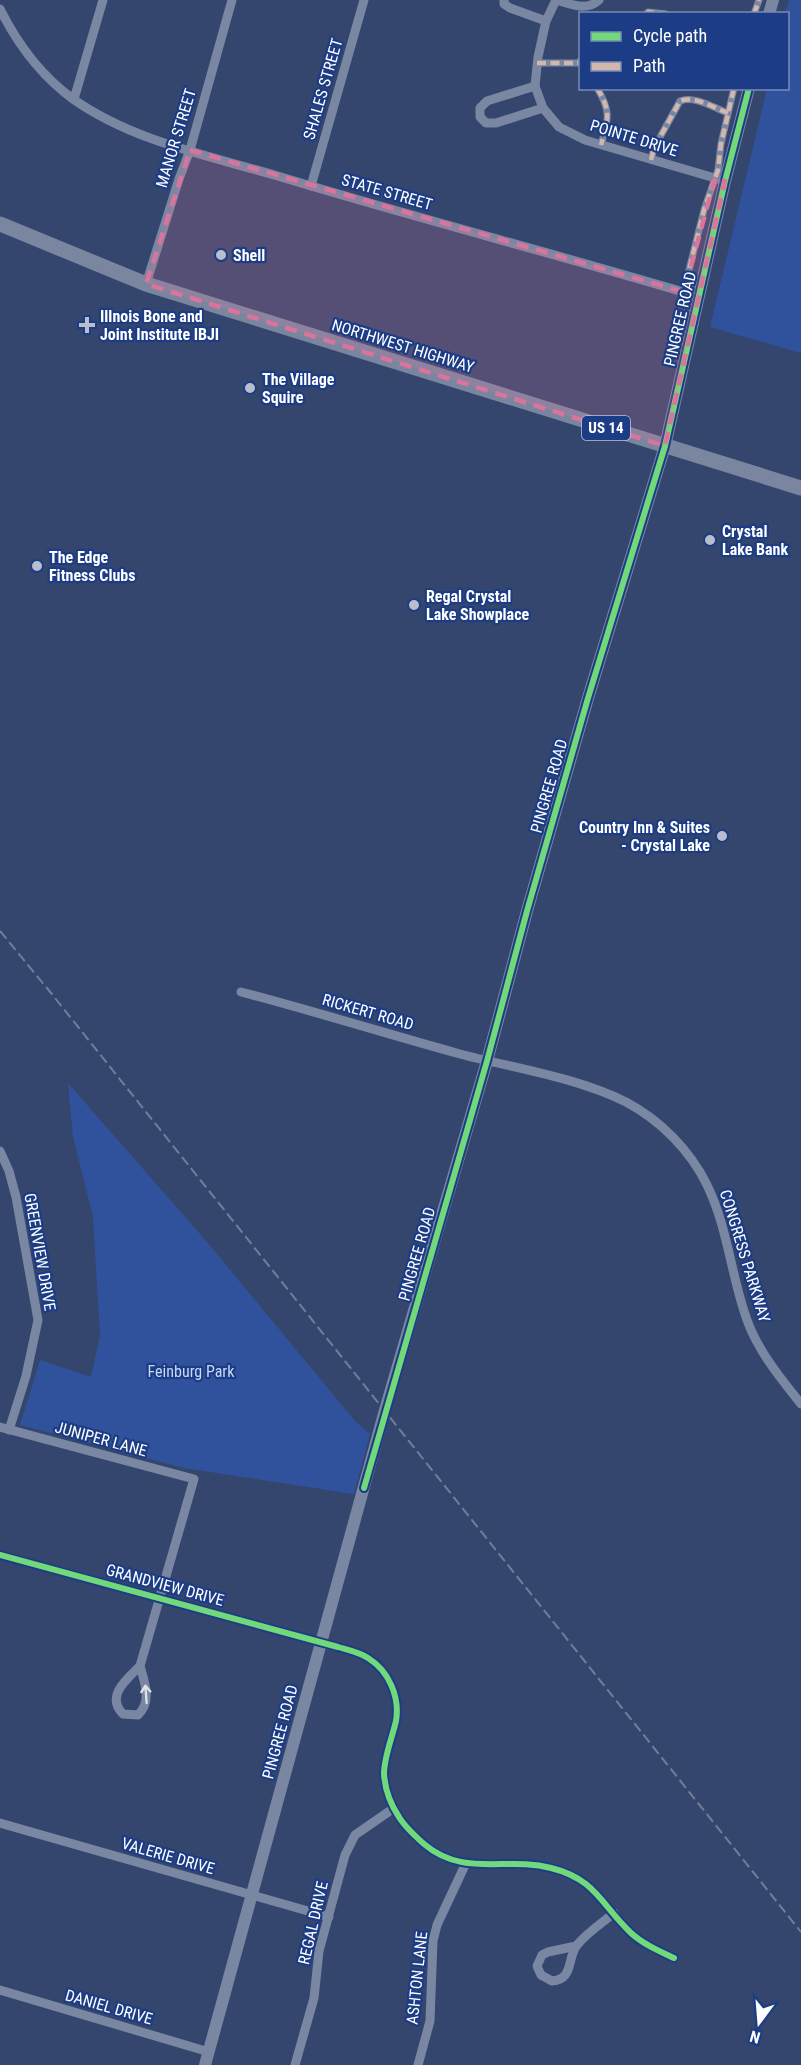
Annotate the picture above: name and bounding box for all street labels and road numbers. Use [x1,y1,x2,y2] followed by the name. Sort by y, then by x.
[299,36,347,142] street label: SHALES STREET
[152,86,200,190] street label: MANOR STREET
[588,116,680,160] street label: POINTE DRIVE
[339,170,435,214] street label: STATE STREET
[660,270,700,368] street label: PINGREE ROAD
[330,315,477,377] street label: NORTHWEST HIGHWAY
[582,416,630,440] road number: US 14
[527,737,571,835] street label: PINGREE ROAD
[320,990,416,1034] street label: RICKERT ROAD
[716,1187,774,1325] street label: CONGRESS PARKWAY
[20,1192,60,1312] street label: GREENVIEW DRIVE
[395,1205,439,1303] street label: PINGREE ROAD
[53,1418,149,1460] street label: JUNIPER LANE
[104,1560,226,1610] street label: GRANDVIEW DRIVE
[258,1683,302,1781] street label: PINGREE ROAD
[119,1834,217,1878] street label: VALERIE DRIVE
[294,1879,332,1967] street label: REGAL DRIVE
[403,1931,431,2025] street label: ASHTON LANE
[63,1985,155,2029] street label: DANIEL DRIVE

